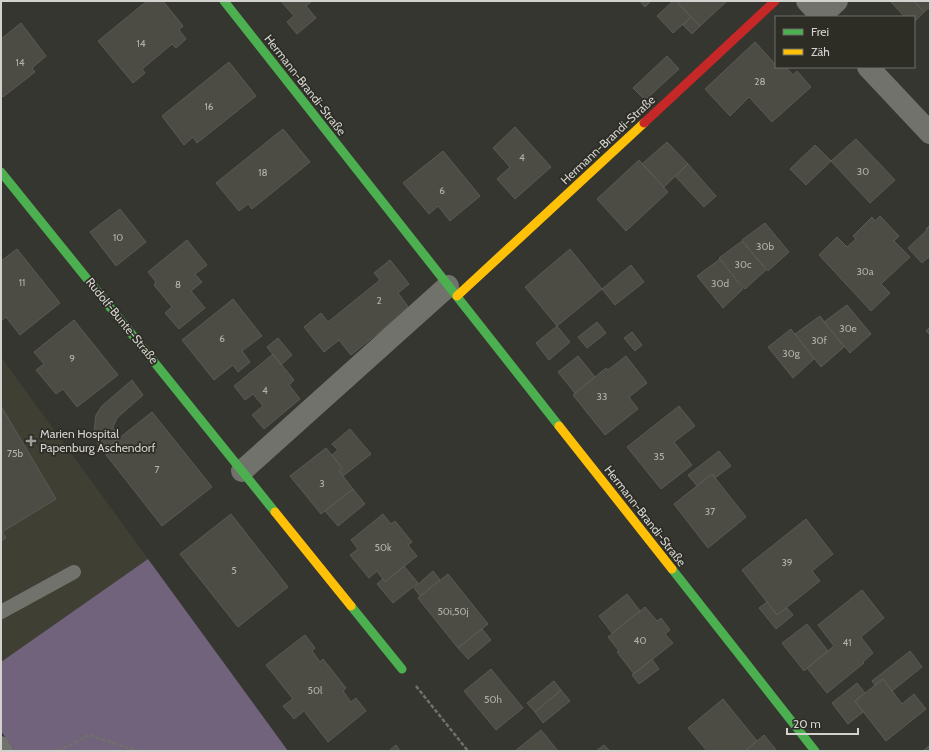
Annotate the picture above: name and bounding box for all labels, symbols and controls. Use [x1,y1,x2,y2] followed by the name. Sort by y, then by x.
[775,16,915,68] legend
[811,24,829,39] text: Frei
[261,31,349,138] street label: Hermann-Brandi-Straße
[136,37,146,50] house number: 14
[811,44,830,59] text: Zäh
[15,56,25,69] house number: 14
[754,75,766,88] house number: 28
[557,92,658,187] street label: Hermann-Brandi-Straße
[205,100,214,113] house number: 16
[519,151,525,164] house number: 4
[857,165,869,178] house number: 30
[258,166,268,179] house number: 18
[439,184,445,197] house number: 6
[113,231,123,244] house number: 10
[756,240,774,253] house number: 30b
[735,258,752,271] house number: 30c
[856,265,874,278] house number: 30a
[83,275,162,367] street label: Rudolf-Bunte-Straße
[19,276,25,289] house number: 11
[711,277,729,290] house number: 30d
[175,278,181,291] house number: 8
[376,294,382,307] house number: 2
[839,322,857,335] house number: 30e
[219,332,225,345] house number: 6
[811,334,828,347] house number: 30f
[782,347,801,360] house number: 30g
[69,352,75,365] house number: 9
[262,384,268,397] house number: 4
[597,390,607,403] house number: 33
[40,426,156,455] place label: Marien Hospital Papenburg Aschendorf
[25,435,37,447] marker: Marien Hospital Papenburg Aschendorf
[7,447,23,460] house number: 75b
[654,450,664,463] house number: 35
[601,462,689,569] street label: Hermann-Brandi-Straße
[154,463,160,476] house number: 7
[319,477,325,490] house number: 3
[705,505,715,518] house number: 37
[375,541,392,554] house number: 50k
[781,556,793,569] house number: 39
[231,564,237,577] house number: 5
[437,605,469,618] house number: 50i,50j
[634,634,646,647] house number: 40
[842,636,852,649] house number: 41
[308,684,323,697] house number: 50l
[484,693,502,706] house number: 50h
[787,710,858,736] scale bar
[793,716,821,731] text: 20 m

